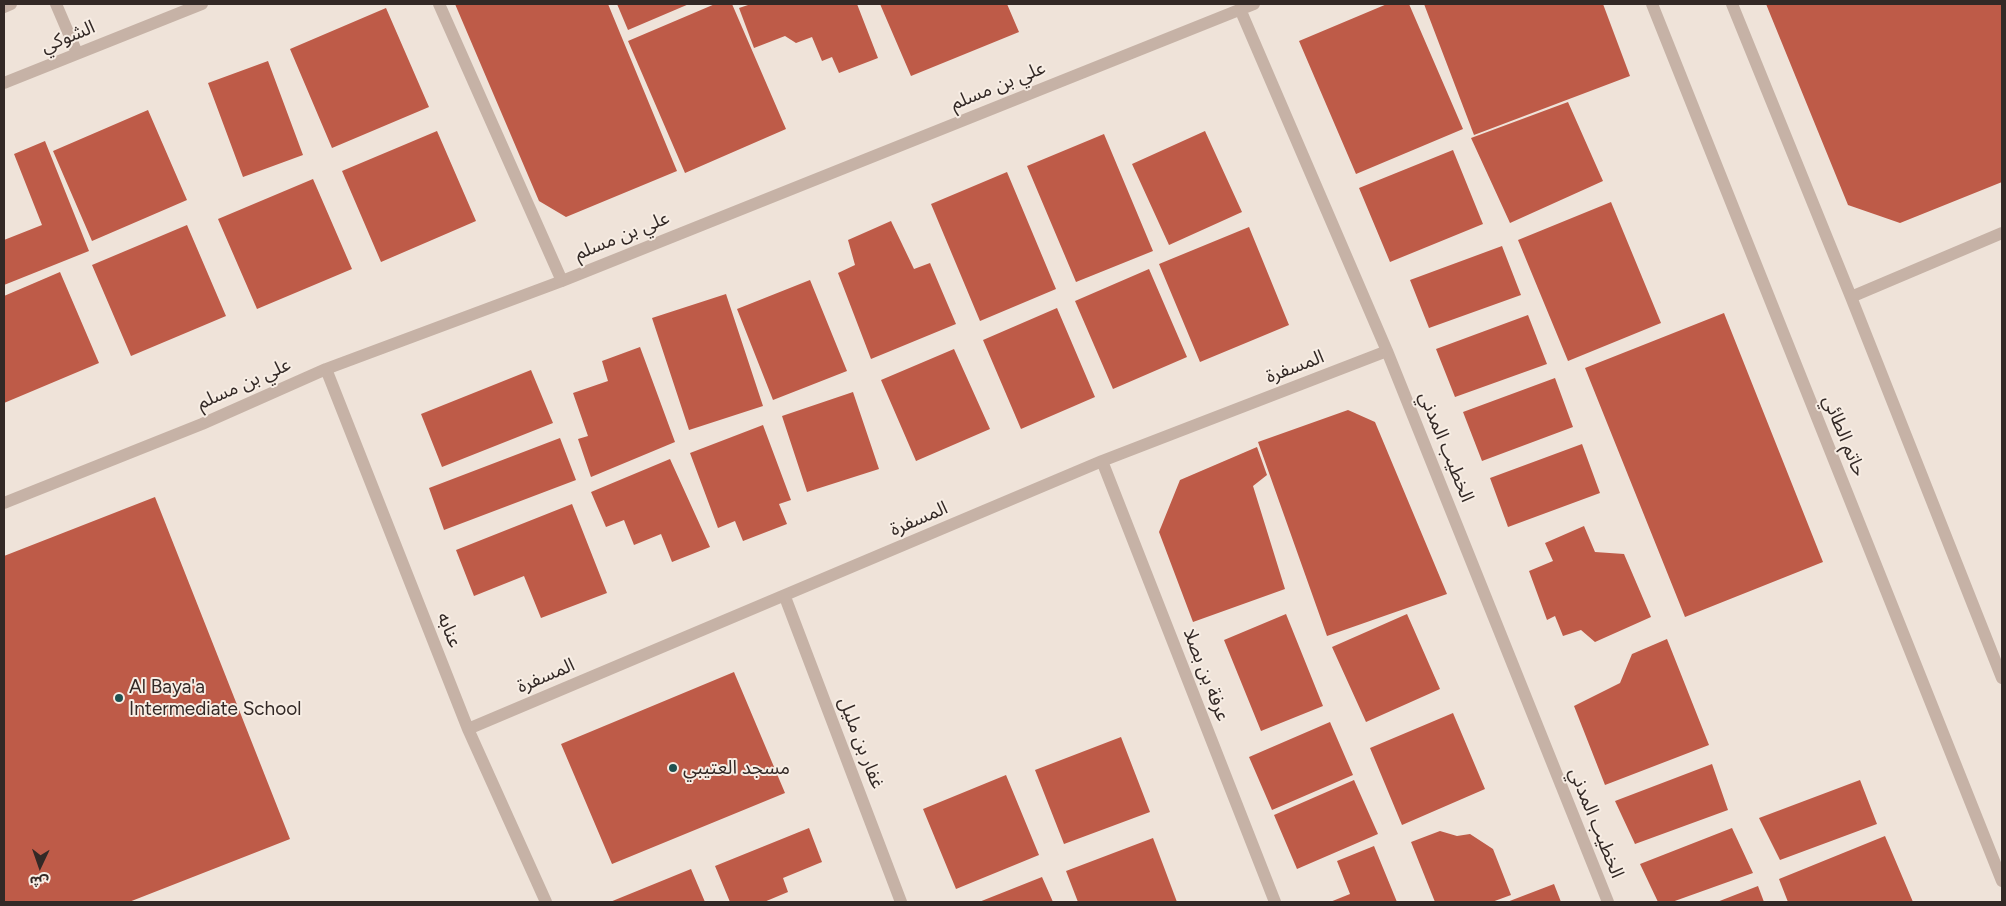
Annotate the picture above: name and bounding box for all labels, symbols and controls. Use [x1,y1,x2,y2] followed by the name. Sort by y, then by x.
[38,16,98,58] street label: الشوكي
[947,57,1049,115] street label: علي بن مسلم
[571,207,673,265] street label: علي بن مسلم
[1263,346,1327,388] street label: المسفرة
[194,353,294,415] street label: علي بن مسلم
[1413,388,1479,506] street label: الخطيب المدني
[1817,392,1871,480] street label: حاتم الطائي
[887,497,951,541] street label: المسفرة
[432,609,466,651] street label: عنابه
[1178,626,1234,724] street label: عرفة بن بصلا
[514,654,578,698] street label: المسفرة
[129,676,301,720] place label: Al Baya'a Intermediate School
[113,692,125,704] marker: Al Baya'a Intermediate School
[833,694,889,792] street label: غفار بن مليل
[683,757,790,779] place label: مسجد العتيبي
[667,762,679,774] marker: مسجد العتيبي
[1563,764,1629,882] street label: الخطيب المدني
[15,841,65,891] north arrow
[29,872,49,890] text: ش

